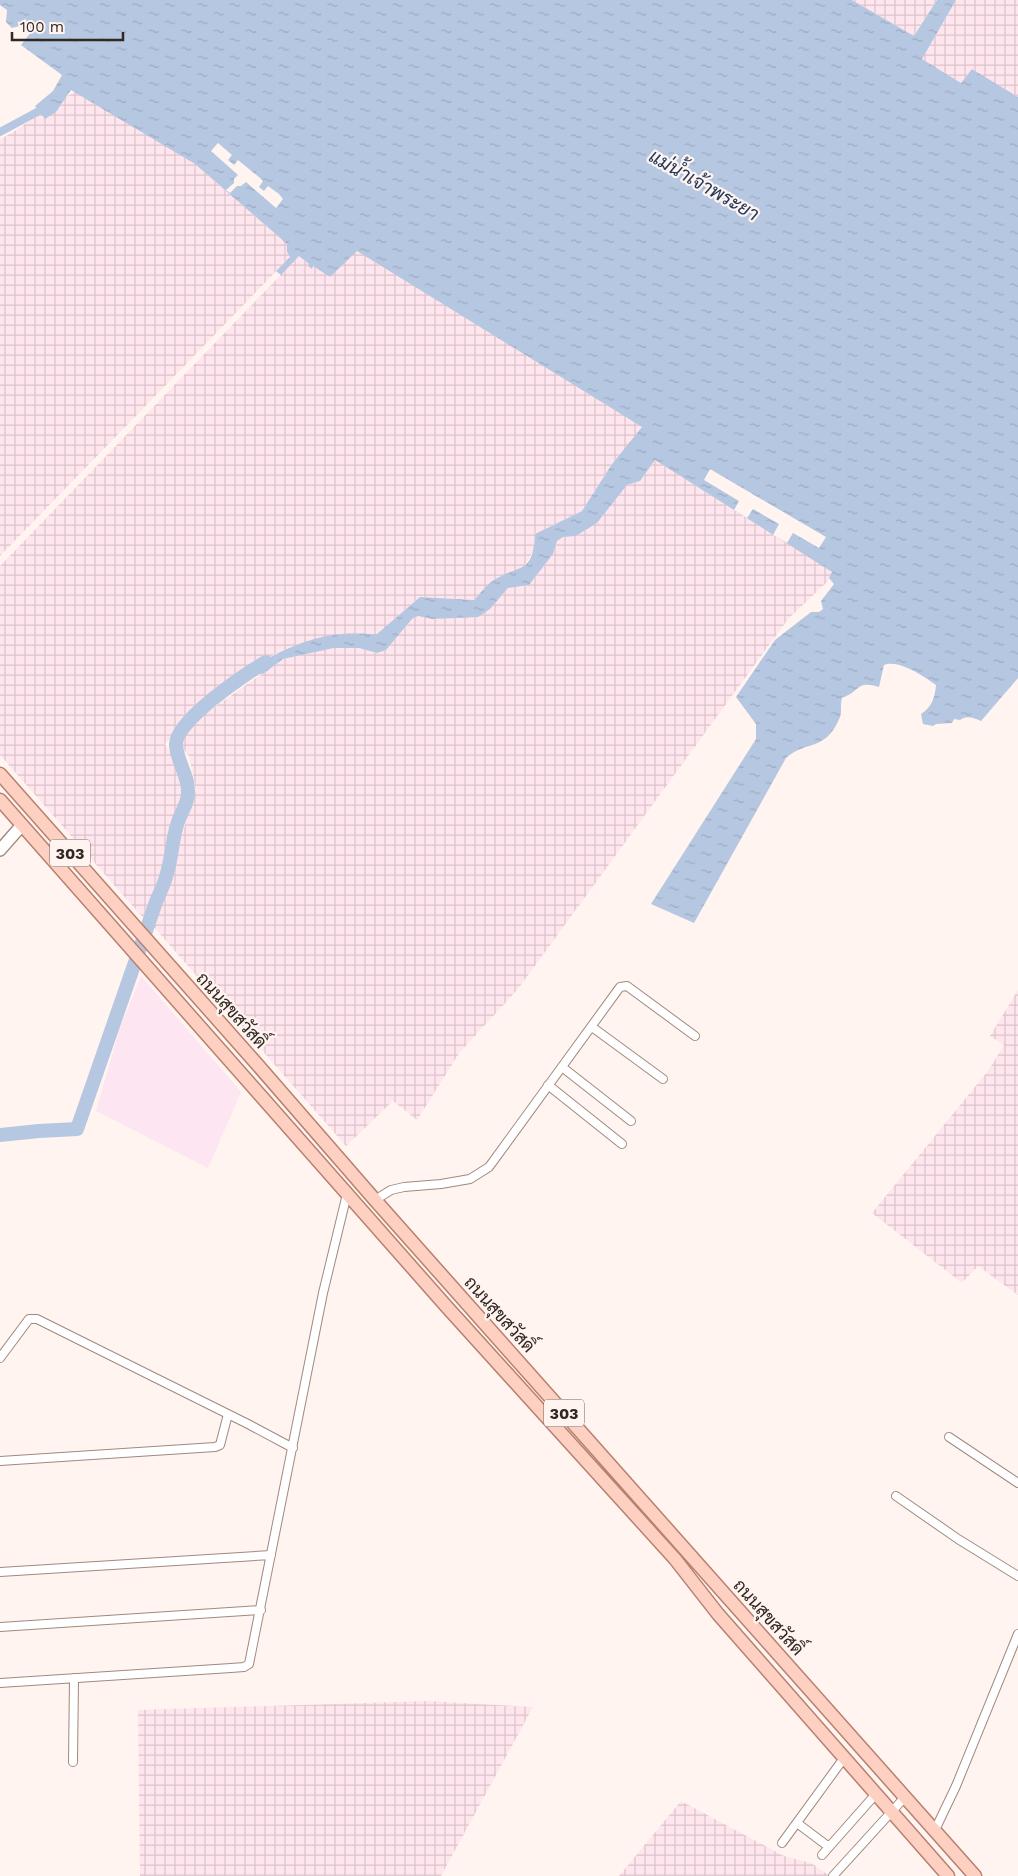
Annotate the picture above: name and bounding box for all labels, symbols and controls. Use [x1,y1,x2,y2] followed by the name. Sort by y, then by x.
[12,10,124,42] scale bar
[20,18,64,36] text: 100 m
[645,141,765,226] water label: แม่น้ำเจ้าพระยา
[50,840,90,866] road number: 303
[191,964,276,1054] street label: ถนนสุขสวัสดิ์
[459,1268,544,1358] street label: ถนนสุขสวัสดิ์
[544,1400,584,1426] road number: 303
[728,1571,813,1661] street label: ถนนสุขสวัสดิ์

